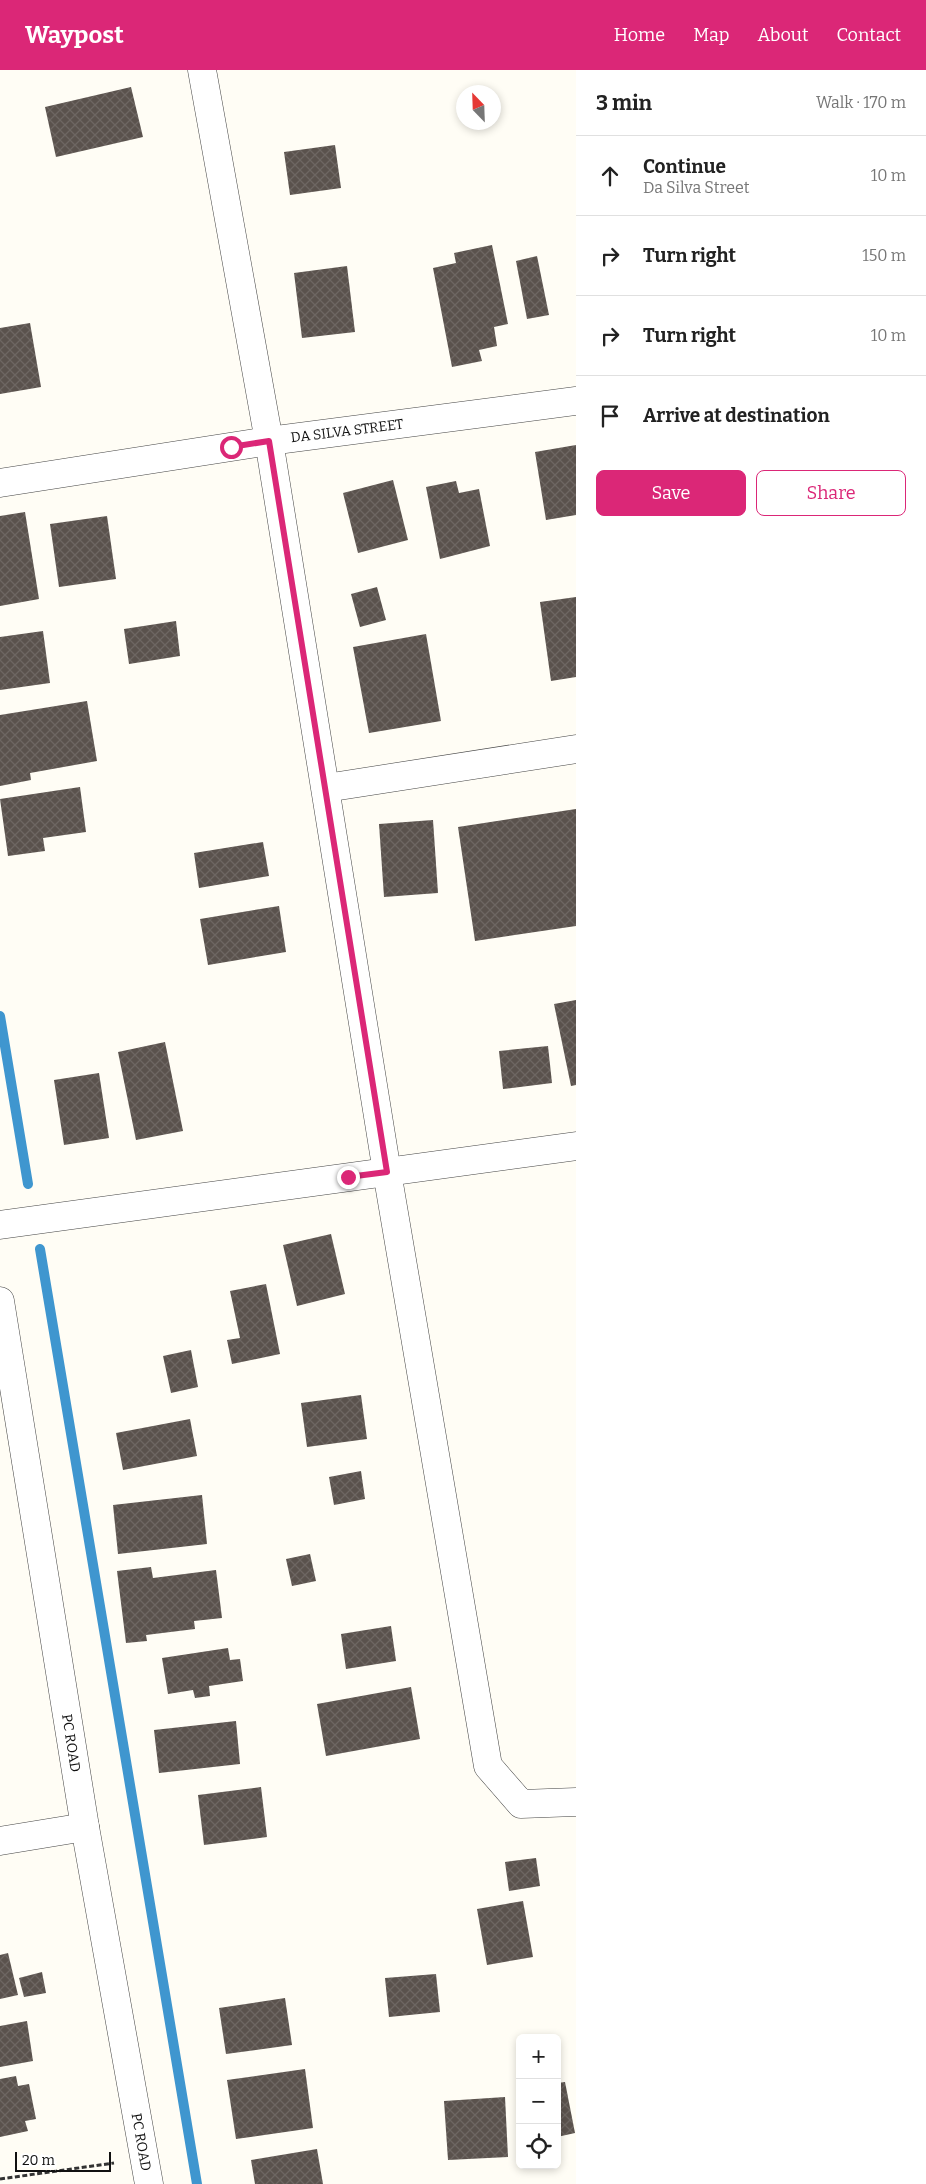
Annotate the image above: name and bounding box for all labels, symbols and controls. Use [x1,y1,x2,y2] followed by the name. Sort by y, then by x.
[25,21,124,49] text: Waypost
[614,24,665,46] text: Home
[693,24,729,46] text: Map
[757,24,808,46] text: About
[836,24,901,46] text: Contact
[456,85,501,130] north arrow
[596,90,652,116] text: 3 min
[816,93,906,112] text: Walk · 170 m
[643,155,726,178] text: Continue
[596,162,624,190] icon: ahead
[871,166,906,185] text: 10 m
[643,178,750,197] text: Da Silva Street
[596,242,624,270] icon: right
[643,244,736,267] text: Turn right
[862,246,906,265] text: 150 m
[596,322,624,350] icon: right
[643,324,736,347] text: Turn right
[871,326,906,345] text: 10 m
[596,402,624,430] icon: arrive
[643,404,830,427] text: Arrive at destination
[290,416,404,446] street label: DA SILVA STREET
[220,436,243,459] route start
[596,470,746,516] button: Save
[756,470,906,516] button: Share
[337,1166,360,1189] route end
[58,1713,84,1773] street label: PC ROAD
[516,2034,561,2169] map controls
[516,2034,561,2079] button: +
[516,2079,561,2124] button: −
[128,2112,154,2172] street label: PC ROAD
[516,2124,561,2169] button: locate
[15,2149,111,2172] scale bar
[22,2152,55,2169] text: 20 m

